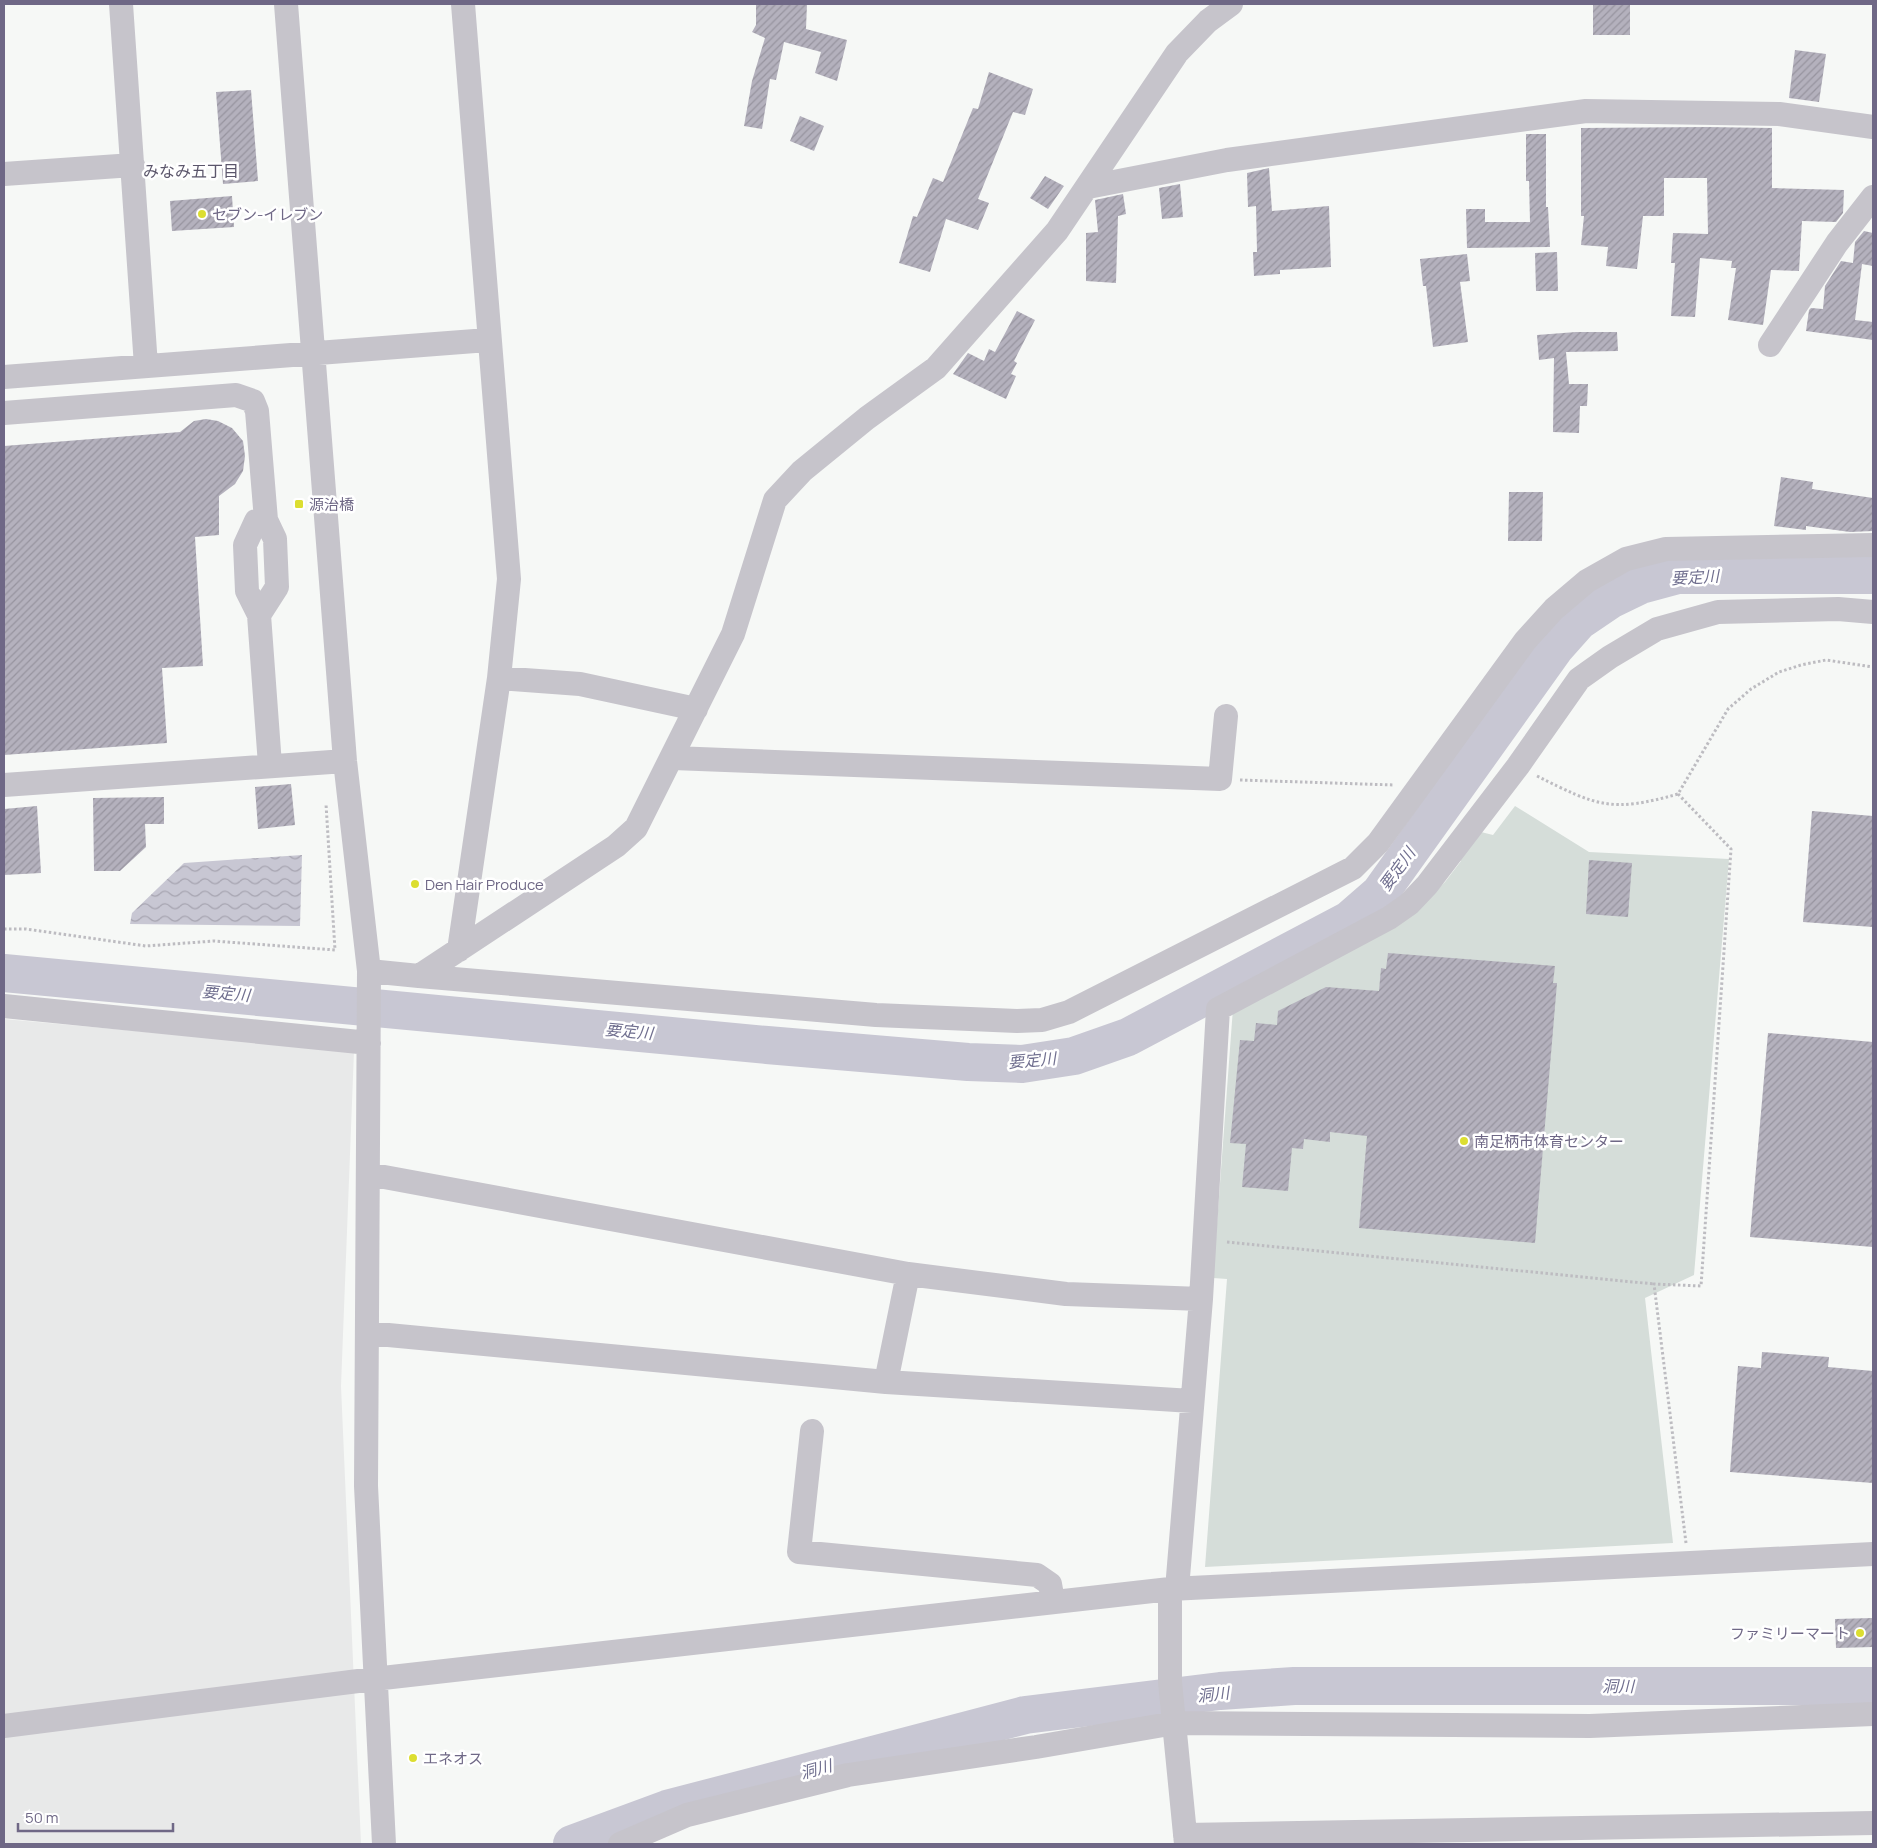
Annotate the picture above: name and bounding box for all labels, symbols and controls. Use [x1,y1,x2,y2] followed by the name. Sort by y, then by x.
[143,160,239,182] district label: みなみ五丁目
[212,204,323,225] place label: セブン-イレブン
[196,208,208,220] marker: セブン-イレブン
[309,494,354,515] place label: 源治橋
[293,498,305,510] marker: 源治橋
[1670,565,1722,589] water label: 要定川
[1374,842,1421,895] water label: 要定川
[425,874,544,895] place label: Den Hair Produce
[409,878,421,890] marker: Den Hair Produce
[201,980,253,1006] water label: 要定川
[604,1018,656,1044] water label: 要定川
[1007,1047,1059,1073] water label: 要定川
[1474,1131,1624,1152] place label: 南足柄市体育センター
[1458,1135,1470,1147] marker: 南足柄市体育センター
[1730,1623,1850,1644] place label: ファミリーマート
[1854,1627,1866,1639] marker: ファミリーマート
[1602,1675,1636,1697] water label: 洞川
[1196,1681,1232,1707] water label: 洞川
[423,1748,483,1769] place label: エネオス
[407,1752,419,1764] marker: エネオス
[798,1754,836,1784] water label: 洞川
[18,1800,172,1832] scale bar
[25,1807,59,1828] text: 50 m

